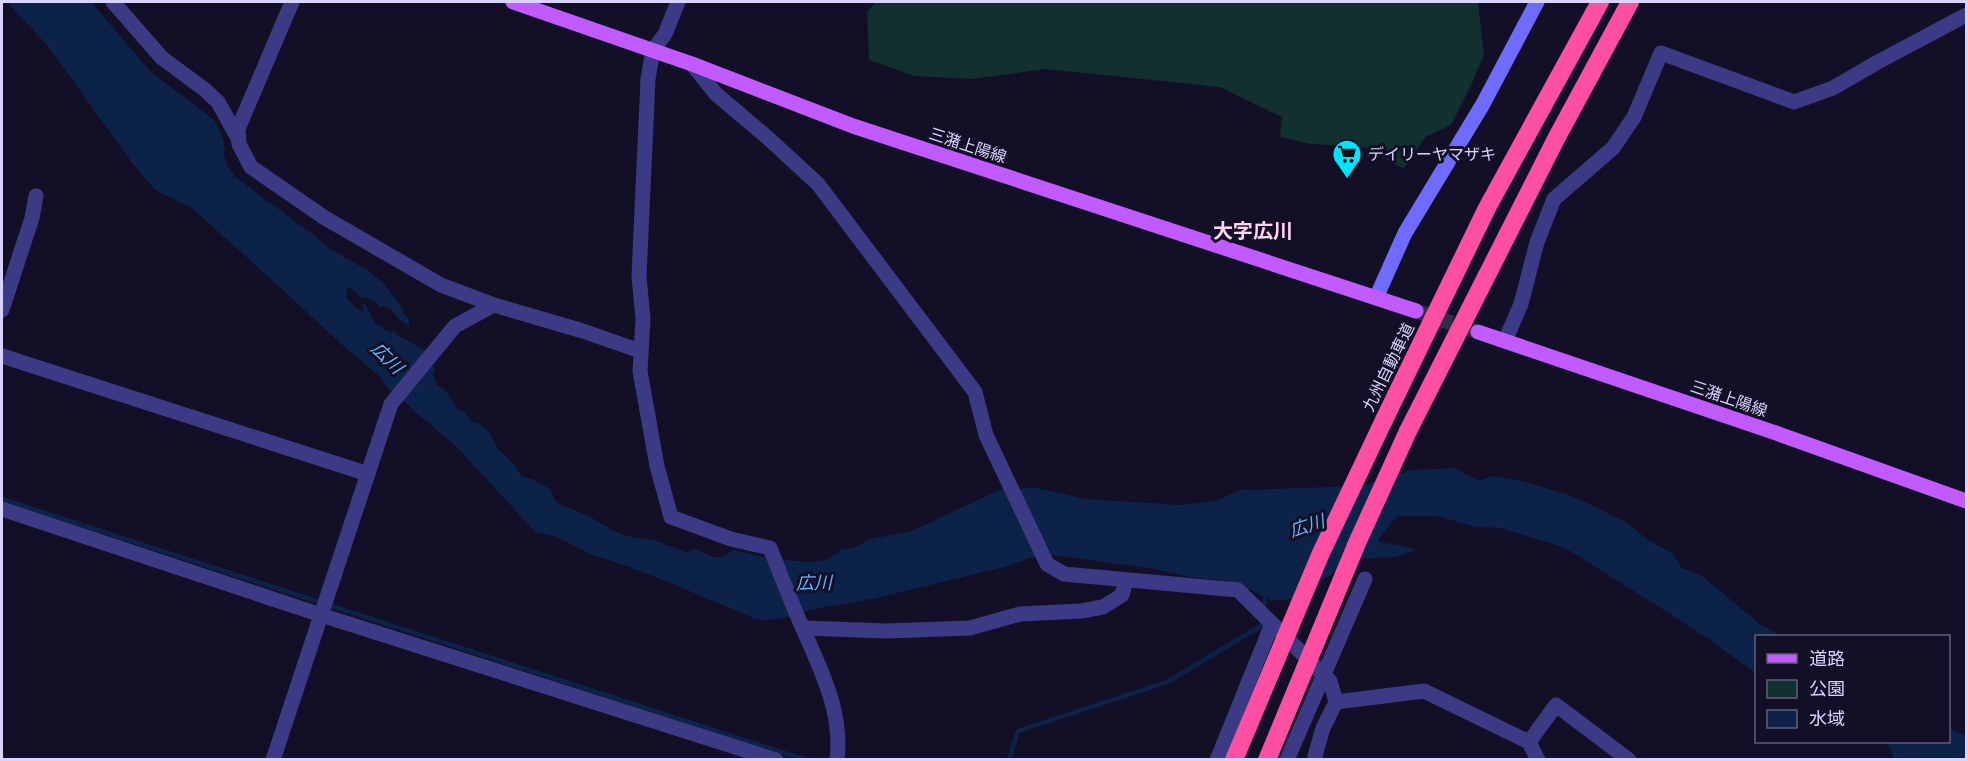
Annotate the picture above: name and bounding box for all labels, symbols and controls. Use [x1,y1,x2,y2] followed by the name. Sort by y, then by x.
[926,122,1009,169] street label: 三潴上陽線
[1331,138,1363,180] supermarket icon: デイリーヤマザキ
[1368,143,1496,166] place label: デイリーヤマザキ
[1213,217,1293,245] district label: 大字広川
[1357,319,1420,415] street label: 九州自動車道
[366,336,410,381] water label: 広川
[1687,375,1770,422] street label: 三潴上陽線
[1286,507,1330,543] water label: 広川
[796,570,834,595] water label: 広川
[1755,635,1950,743] legend
[1809,646,1845,671] text: 道路
[1809,676,1845,701] text: 公園
[1809,706,1845,731] text: 水域

